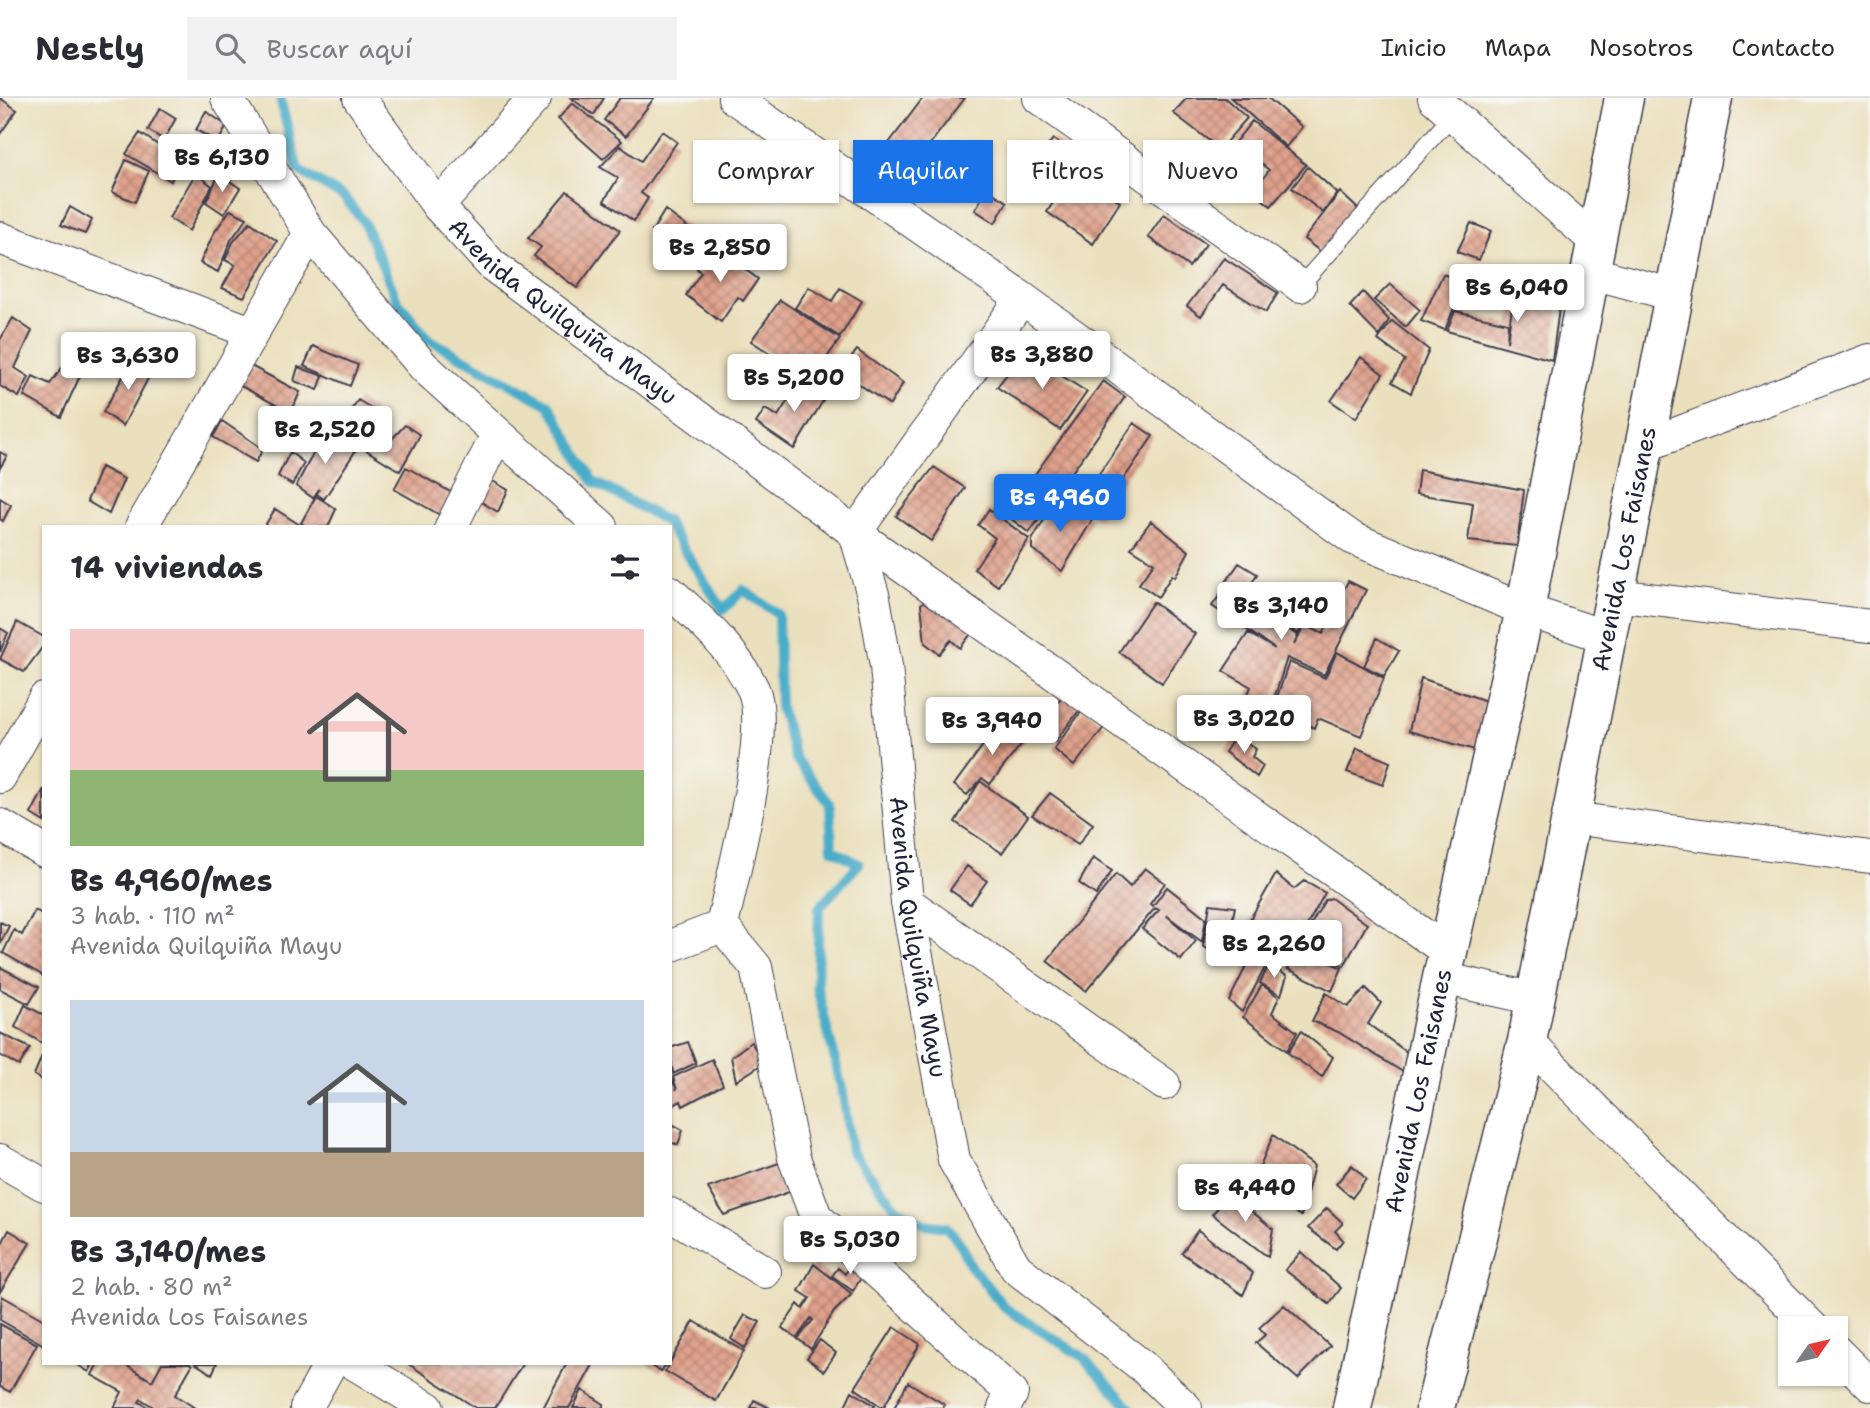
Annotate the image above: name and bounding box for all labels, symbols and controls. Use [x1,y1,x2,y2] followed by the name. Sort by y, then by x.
[187,17,677,80] search box
[35,26,145,71] text: Nestly
[211,29,249,67] icon: search
[267,31,412,66] text: Buscar aquí
[1381,32,1447,64] text: Inicio
[1485,32,1551,64] text: Mapa
[1589,32,1694,64] text: Nosotros
[1732,32,1835,64] text: Contacto
[150,134,294,194] pin: Bs 6,130
[693,140,839,203] chip: Comprar
[853,140,993,203] chip: Alquilar
[1007,140,1129,203] chip: Filtros
[1143,140,1263,203] chip: Nuevo
[174,142,270,172] text: Bs 6,130
[441,212,684,412] street label: Avenida Quilquiña Mayu
[648,225,792,284] pin: Bs 2,850
[669,232,771,262] text: Bs 2,850
[1445,264,1589,324] pin: Bs 6,040
[1465,272,1569,302] text: Bs 6,040
[970,331,1114,391] pin: Bs 3,880
[56,332,200,392] pin: Bs 3,630
[990,339,1094,369] text: Bs 3,880
[77,340,179,370] text: Bs 3,630
[722,354,866,414] pin: Bs 5,200
[743,362,845,392] text: Bs 5,200
[253,406,397,466] pin: Bs 2,520
[274,414,376,444] text: Bs 2,520
[1584,424,1664,674] street label: Avenida Los Faisanes
[988,474,1132,534] pin: Bs 4,960
[1010,482,1110,512] text: Bs 4,960
[70,547,263,588] text: 14 viviendas
[606,548,644,586] icon: filters
[1209,582,1353,642] pin: Bs 3,140
[1233,590,1329,620] text: Bs 3,140
[294,674,420,800] icon: home
[1172,696,1316,755] pin: Bs 3,020
[920,698,1064,757] pin: Bs 3,940
[1193,703,1295,733] text: Bs 3,020
[942,705,1042,735] text: Bs 3,940
[882,795,955,1080] street label: Avenida Quilquiña Mayu
[70,860,273,901] text: Bs 4,960/mes
[70,901,235,931] text: 3 hab. · 110 m²
[1202,920,1346,980] pin: Bs 2,260
[1222,928,1326,958] text: Bs 2,260
[70,931,342,961] text: Avenida Quilquiña Mayu
[1377,966,1460,1216] street label: Avenida Los Faisanes
[294,1045,420,1171] icon: home
[1173,1164,1317,1224] pin: Bs 4,440
[1194,1172,1296,1202] text: Bs 4,440
[778,1216,922,1276] pin: Bs 5,030
[800,1224,900,1254] text: Bs 5,030
[70,1231,266,1272] text: Bs 3,140/mes
[70,1272,233,1302] text: 2 hab. · 80 m²
[70,1302,308,1332] text: Avenida Los Faisanes
[1778,1316,1848,1386] north arrow
[1778,1316,1848,1386] map controls

